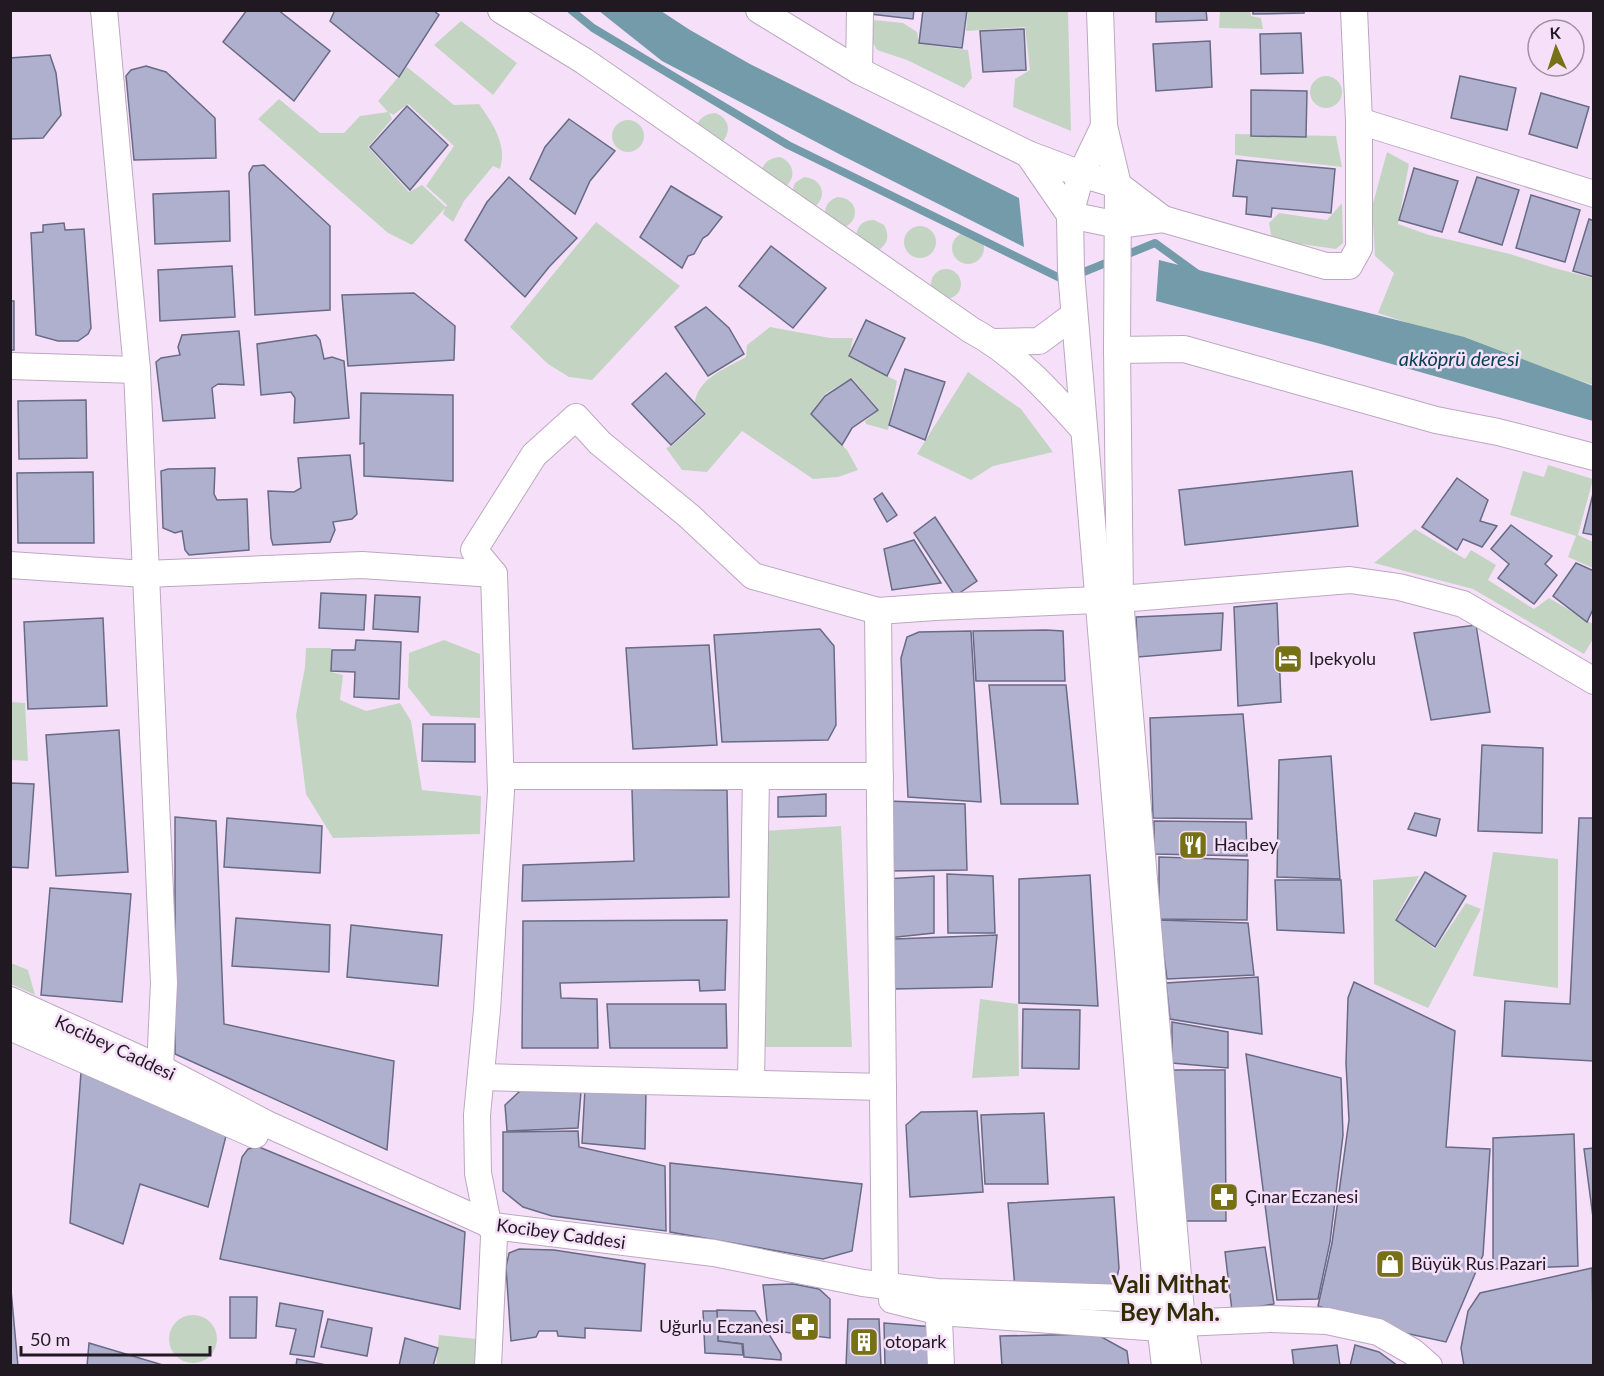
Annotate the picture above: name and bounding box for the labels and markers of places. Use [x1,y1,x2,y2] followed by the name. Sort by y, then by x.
[1272,643,1304,675] hotel icon: Ipekyolu
[1309,647,1376,669] place label: Ipekyolu
[1177,829,1209,861] restaurant icon: Hacıbey
[1214,833,1279,855] place label: Hacıbey
[1208,1181,1240,1213] pharmacy icon: Çınar Eczanesi
[1245,1185,1358,1207] place label: Çınar Eczanesi
[1374,1248,1406,1280] shop icon: Büyük Rus Pazari
[1411,1252,1546,1274] place label: Büyük Rus Pazari
[789,1311,821,1343] pharmacy icon: Uğurlu Eczanesi
[659,1315,784,1337] place label: Uğurlu Eczanesi
[848,1326,880,1358] building icon: otopark
[885,1330,947,1352] place label: otopark

